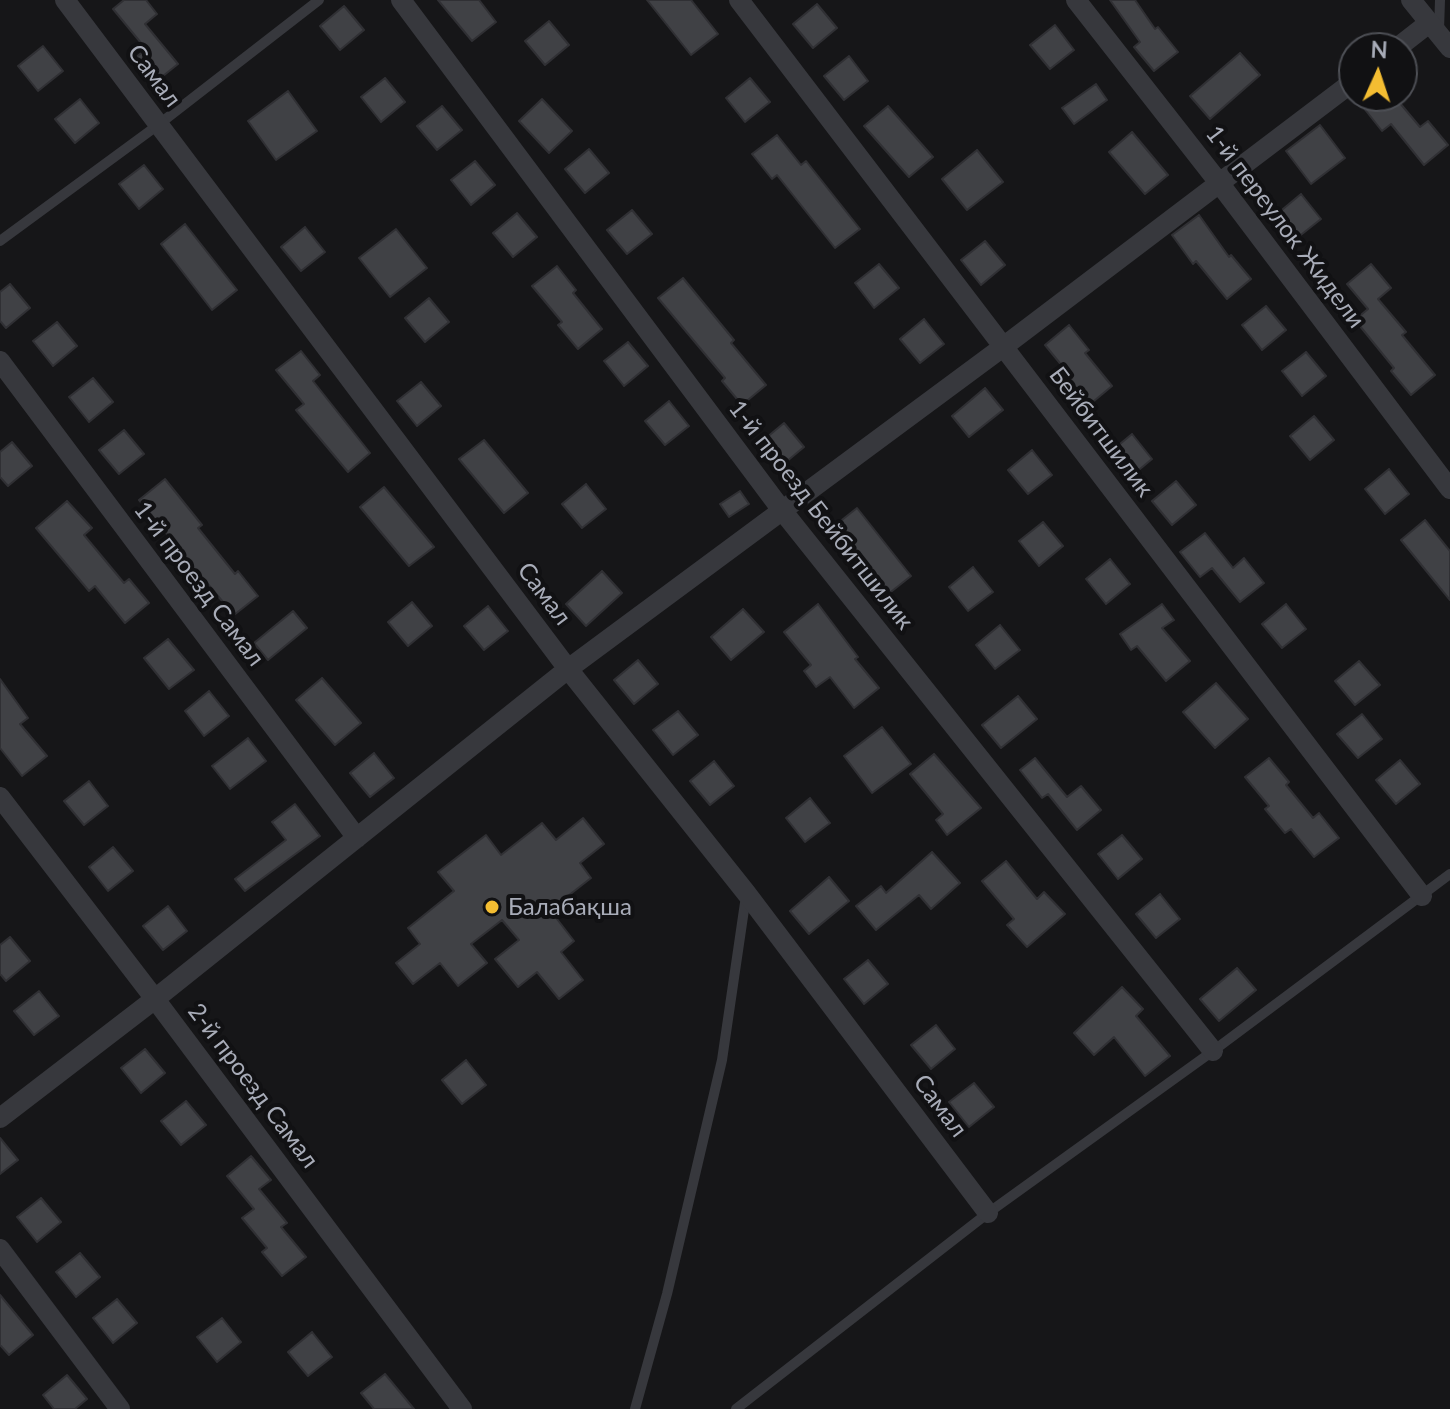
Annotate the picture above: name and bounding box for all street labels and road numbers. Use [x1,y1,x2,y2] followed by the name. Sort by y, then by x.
[121,39,187,113] street label: Самал
[1199,120,1371,334] street label: 1-й переулок Жидели
[1043,361,1159,503] street label: Бейбитшилик
[723,395,919,635] street label: 1-й проезд Бейбитшилик
[128,496,270,672] street label: 1-й проезд Самал
[511,557,577,631] street label: Самал
[182,998,324,1174] street label: 2-й проезд Самал
[907,1069,973,1143] street label: Самал

